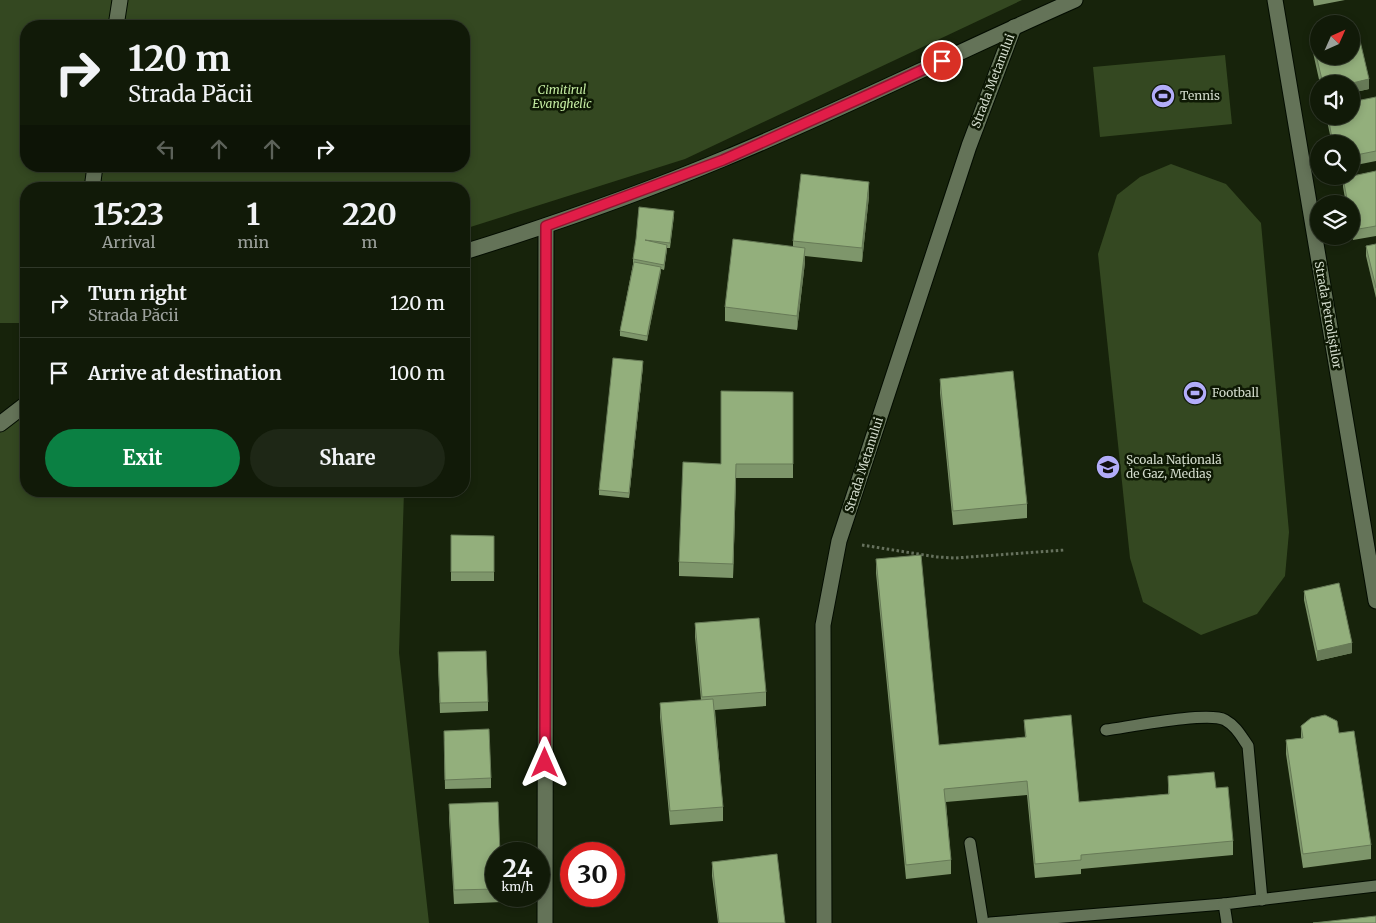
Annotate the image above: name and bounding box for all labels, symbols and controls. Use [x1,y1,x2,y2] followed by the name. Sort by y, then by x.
[1310,15,1360,65] north arrow
[1310,15,1360,245] map controls
[968,32,1017,130] street label: Strada Metanului
[128,37,231,81] text: 120 m
[45,40,110,105] icon: right
[921,40,963,82] pin
[928,47,956,75] icon: arrive
[1310,75,1360,125] button: sound
[128,80,253,108] text: Strada Păcii
[532,82,592,111] park label: Cimitirul Evanghelic
[1150,83,1176,109] sports icon: Tennis
[1180,88,1220,103] place label: Tennis
[152,135,180,163] icon: left
[205,135,233,163] icon: ahead
[258,135,286,163] icon: ahead
[311,135,339,163] icon: right
[1310,135,1360,185] button: search
[93,195,164,233] text: 15:23
[246,195,260,233] text: 1
[342,195,397,233] text: 220
[1310,195,1360,245] button: layers
[102,232,155,252] text: Arrival
[237,232,269,252] text: min
[362,232,378,252] text: m
[1311,260,1345,371] street label: Strada Petroliștilor
[88,281,187,305] text: Turn right
[45,289,73,317] icon: right
[390,291,445,315] text: 120 m
[88,305,179,325] text: Strada Păcii
[45,359,73,387] icon: arrive
[88,361,282,385] text: Arrive at destination
[389,361,445,385] text: 100 m
[1182,380,1208,406] sports icon: Football
[1212,385,1259,400] place label: Football
[841,415,886,515] street label: Strada Metanului
[45,429,240,487] button: Exit
[250,429,445,487] button: Share
[1126,452,1222,482] place label: Școala Națională de Gaz, Mediaș
[1095,454,1121,480] school or university icon: Școala Națională de Gaz, Mediaș
[518,736,570,788] position arrow
[560,842,625,907] speed limit sign: 30
[502,852,533,884] text: 24
[502,879,533,894] text: km/h

